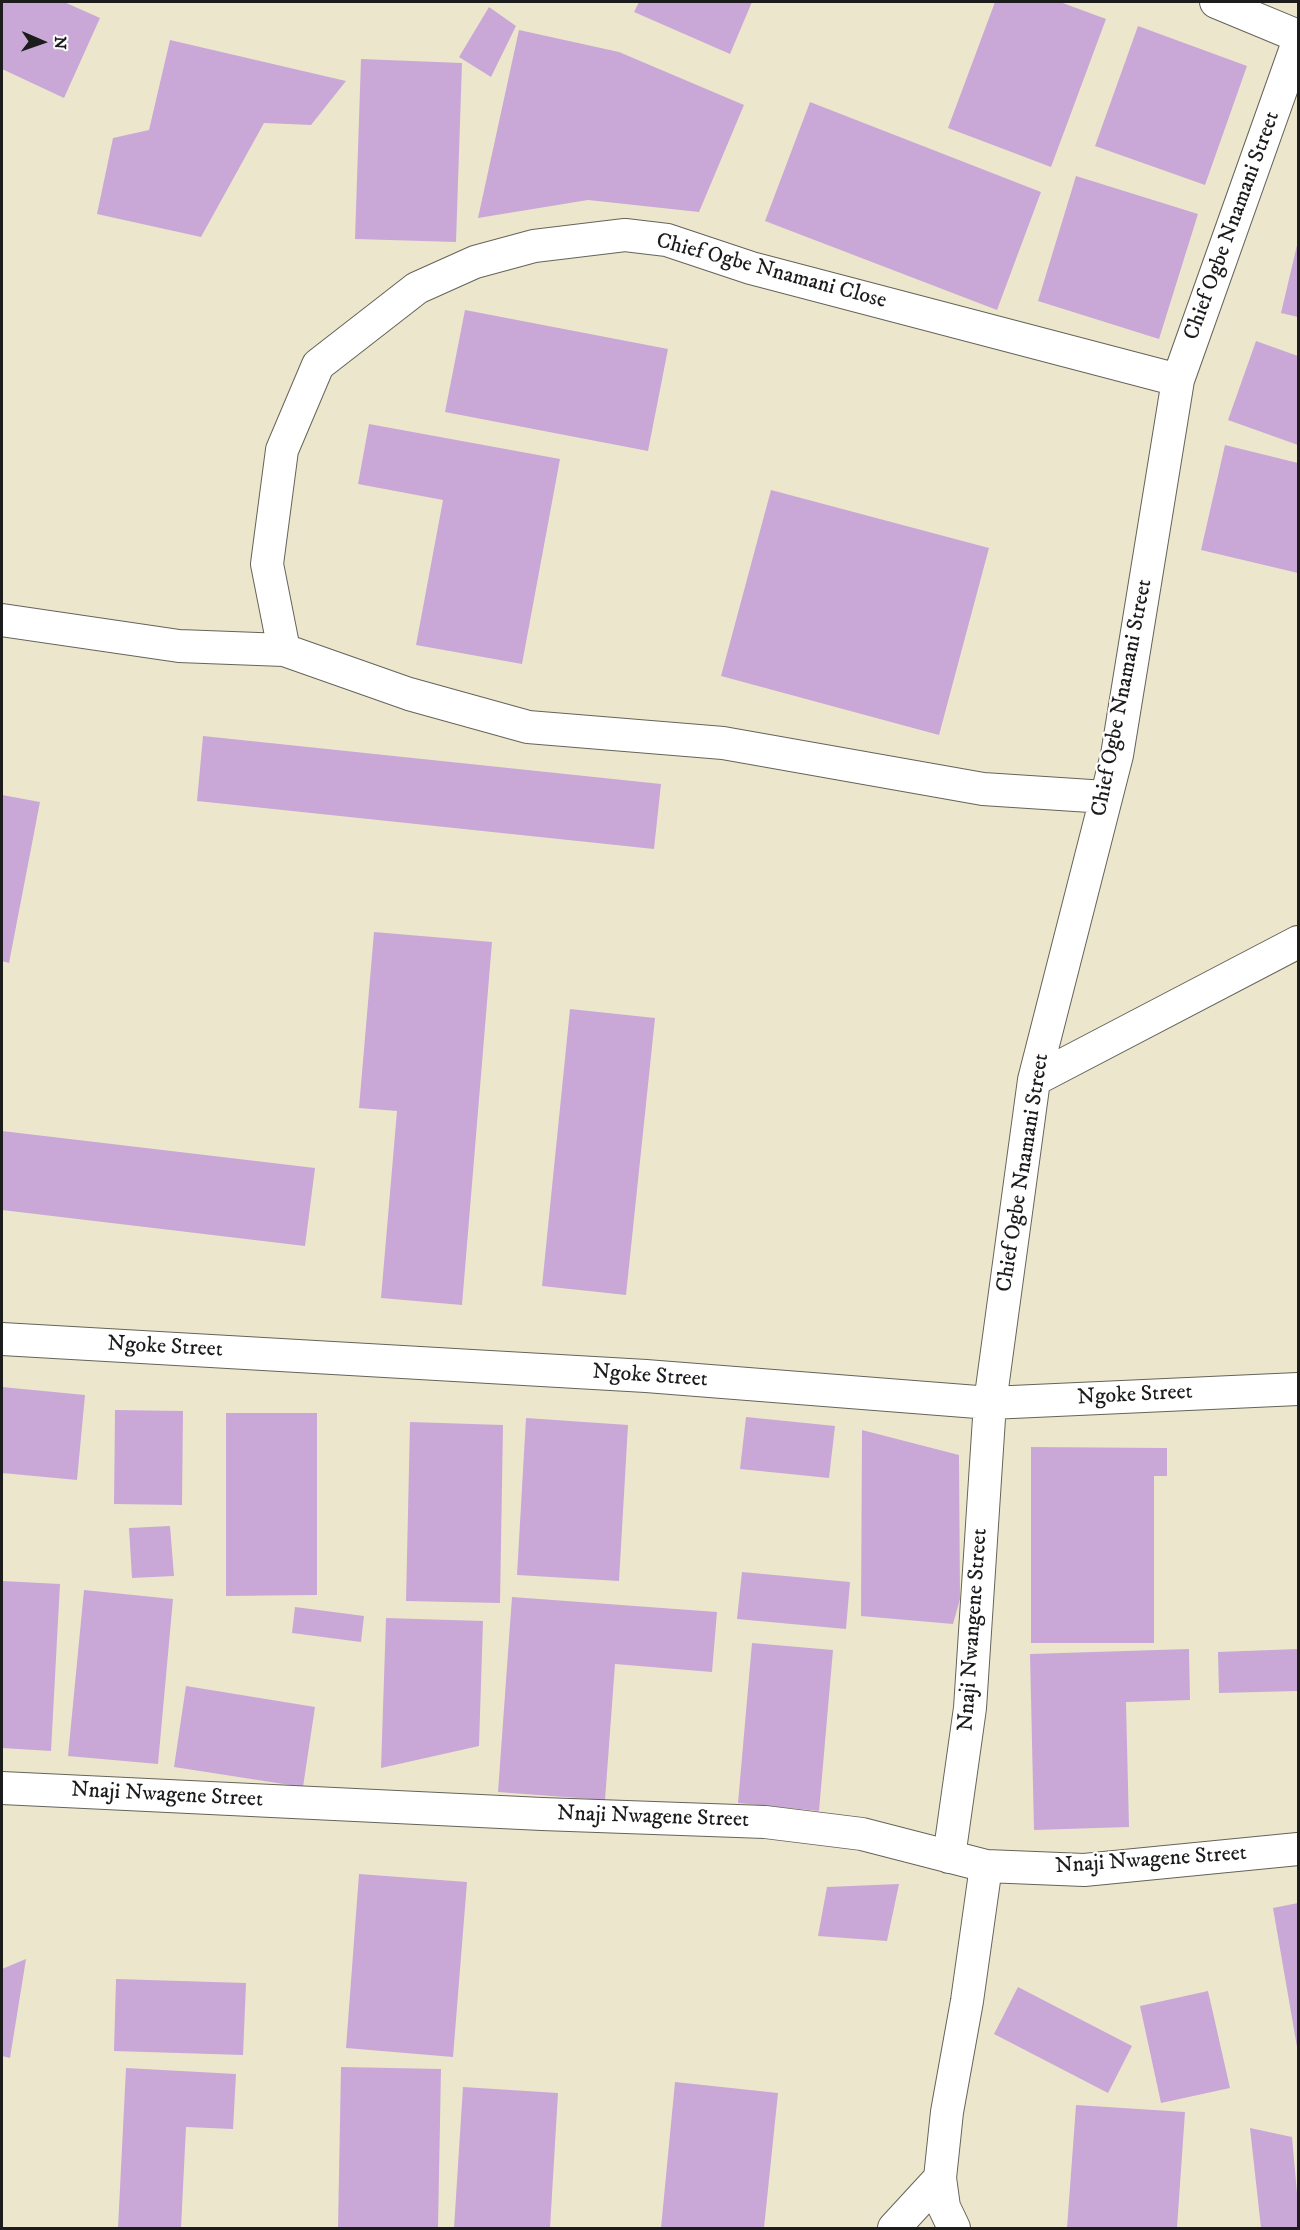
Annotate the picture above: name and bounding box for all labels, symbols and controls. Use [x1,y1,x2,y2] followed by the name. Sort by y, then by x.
[12,12,72,72] north arrow
[50,36,70,50] text: N
[1179,108,1287,344] street label: Chief Ogbe Nnamani Street
[653,229,889,315] street label: Chief Ogbe Nnamani Close
[1087,577,1159,819] street label: Chief Ogbe Nnamani Street
[992,1052,1056,1294] street label: Chief Ogbe Nnamani Street
[107,1332,223,1364] street label: Ngoke Street
[591,1360,709,1394] street label: Ngoke Street
[1077,1380,1193,1412] street label: Ngoke Street
[954,1528,994,1732] street label: Nnaji Nwangene Street
[70,1778,264,1814] street label: Nnaji Nwagene Street
[557,1801,749,1835] street label: Nnaji Nwagene Street
[1054,1841,1248,1881] street label: Nnaji Nwagene Street

